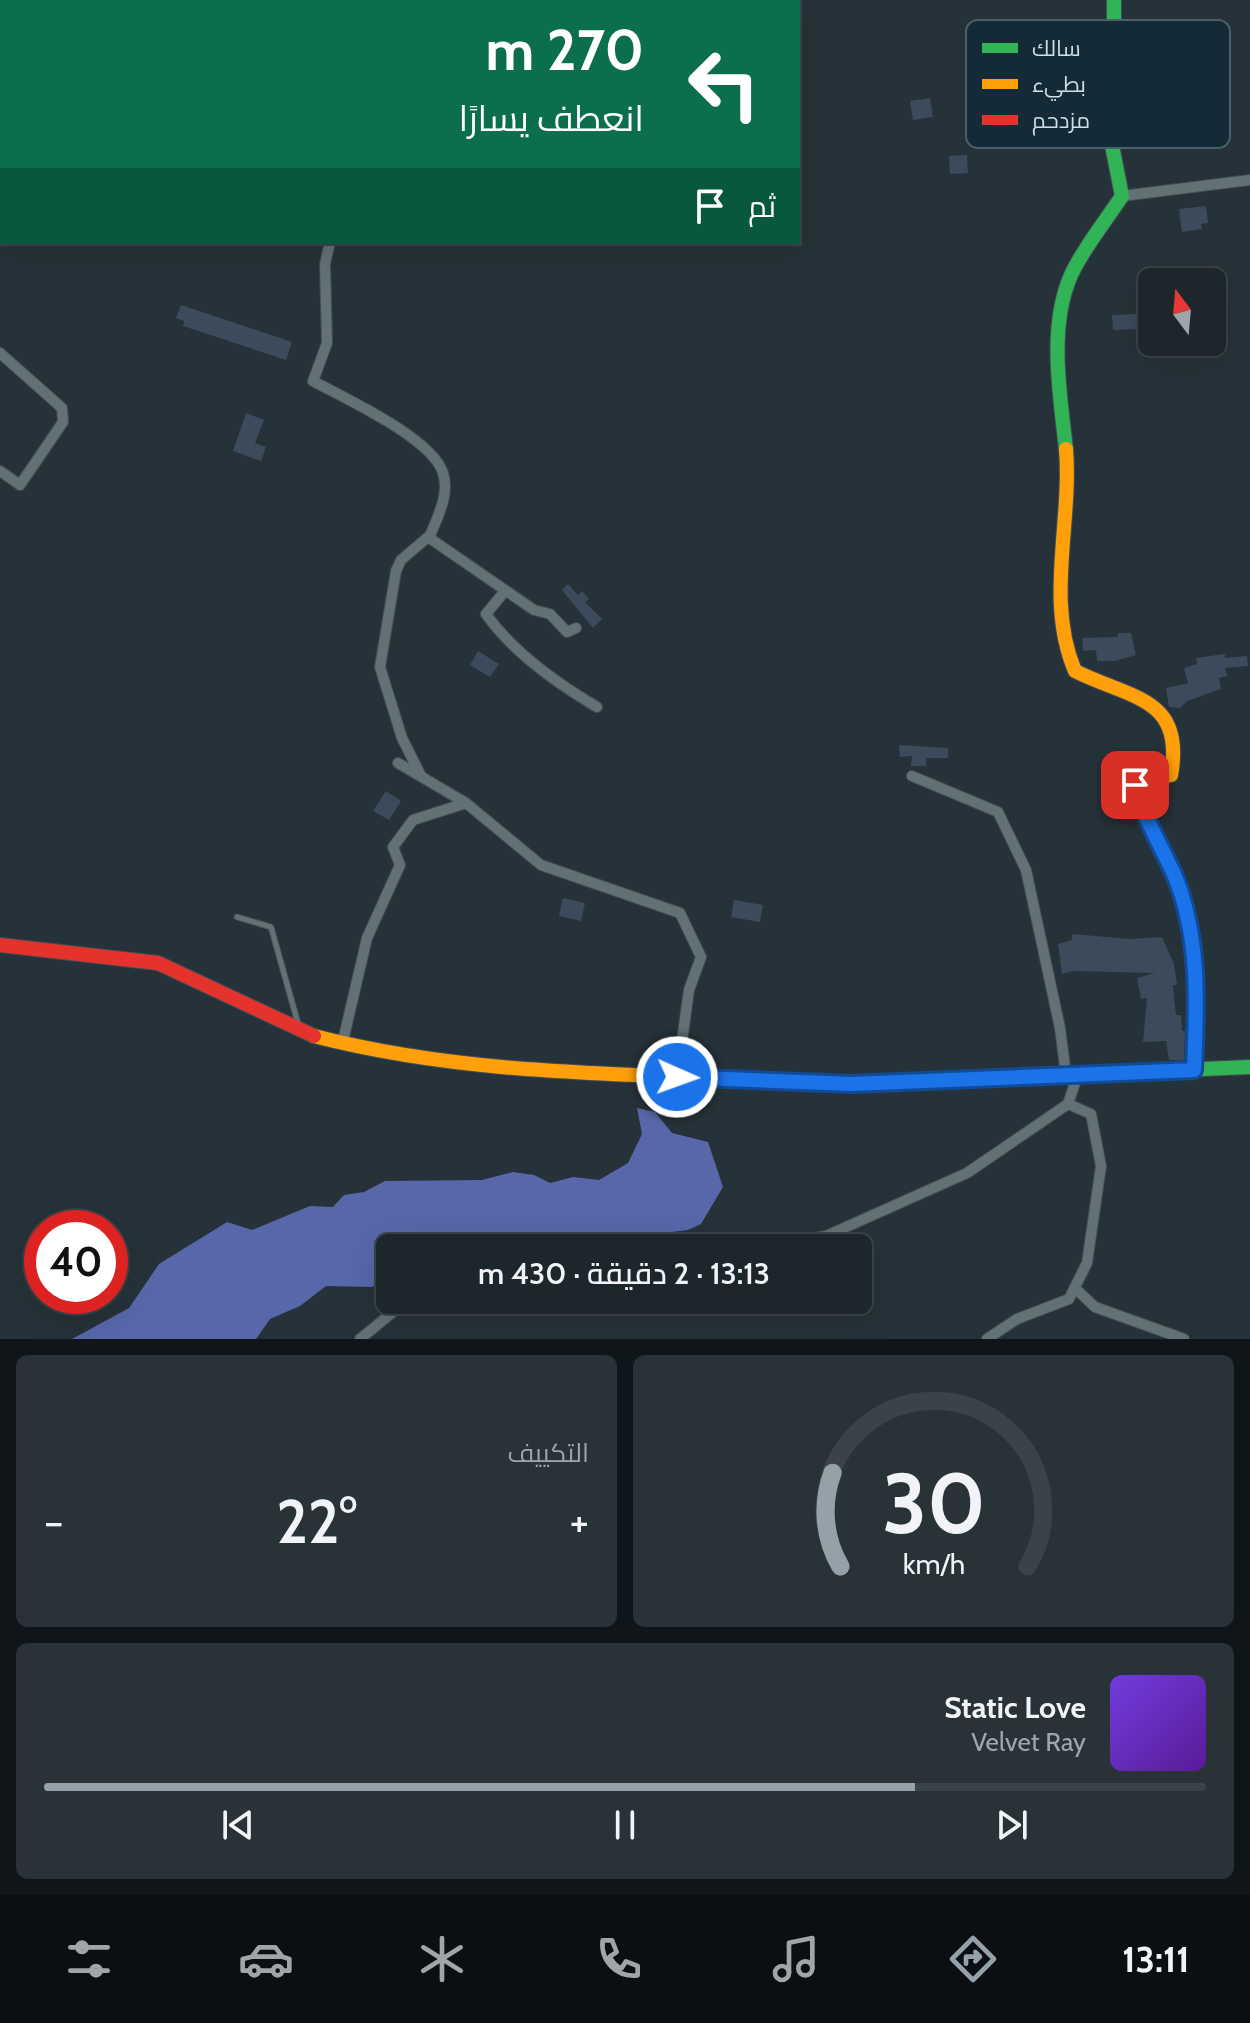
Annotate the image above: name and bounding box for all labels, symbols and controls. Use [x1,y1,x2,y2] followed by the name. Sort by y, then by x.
[486,16,644,84] text: 270 m
[966,20,1230,148] legend
[672,32,776,136] icon: left
[1032,35,1081,62] text: سالك
[1032,71,1086,101] text: بطيء
[458,96,644,140] text: انعطف يسارًا
[1032,107,1090,136] text: مزدحم
[688,184,732,228] icon: arrive
[748,188,776,225] text: ثم
[1138,268,1226,356] north arrow
[1138,268,1226,356] map controls
[1101,751,1169,819] pin
[1113,763,1157,807] icon: arrive
[635,1035,719,1119] position arrow
[24,1210,128,1314] speed limit sign: 40
[478,1255,770,1292] text: 13:13 · 2 دقيقة · 430 m
[507,1437,589,1469] text: التكييف
[882,1453,985,1554] text: 30
[276,1485,357,1558] text: 22°
[44,1495,63,1548] text: −
[570,1495,589,1548] text: +
[902,1546,965,1581] text: km/h
[944,1689,1086,1726] text: Static Love
[971,1726,1086,1758] text: Velvet Ray
[216,1803,260,1847] icon: previous
[603,1803,647,1847] icon: pause
[990,1803,1034,1847] icon: next
[61,1931,117,1987] icon: filters
[238,1931,294,1987] icon: car
[414,1931,470,1987] icon: climate
[591,1931,647,1987] icon: phone
[768,1931,824,1987] icon: music
[945,1931,1001,1987] icon: directions
[1122,1937,1190,1981] text: 13:11

